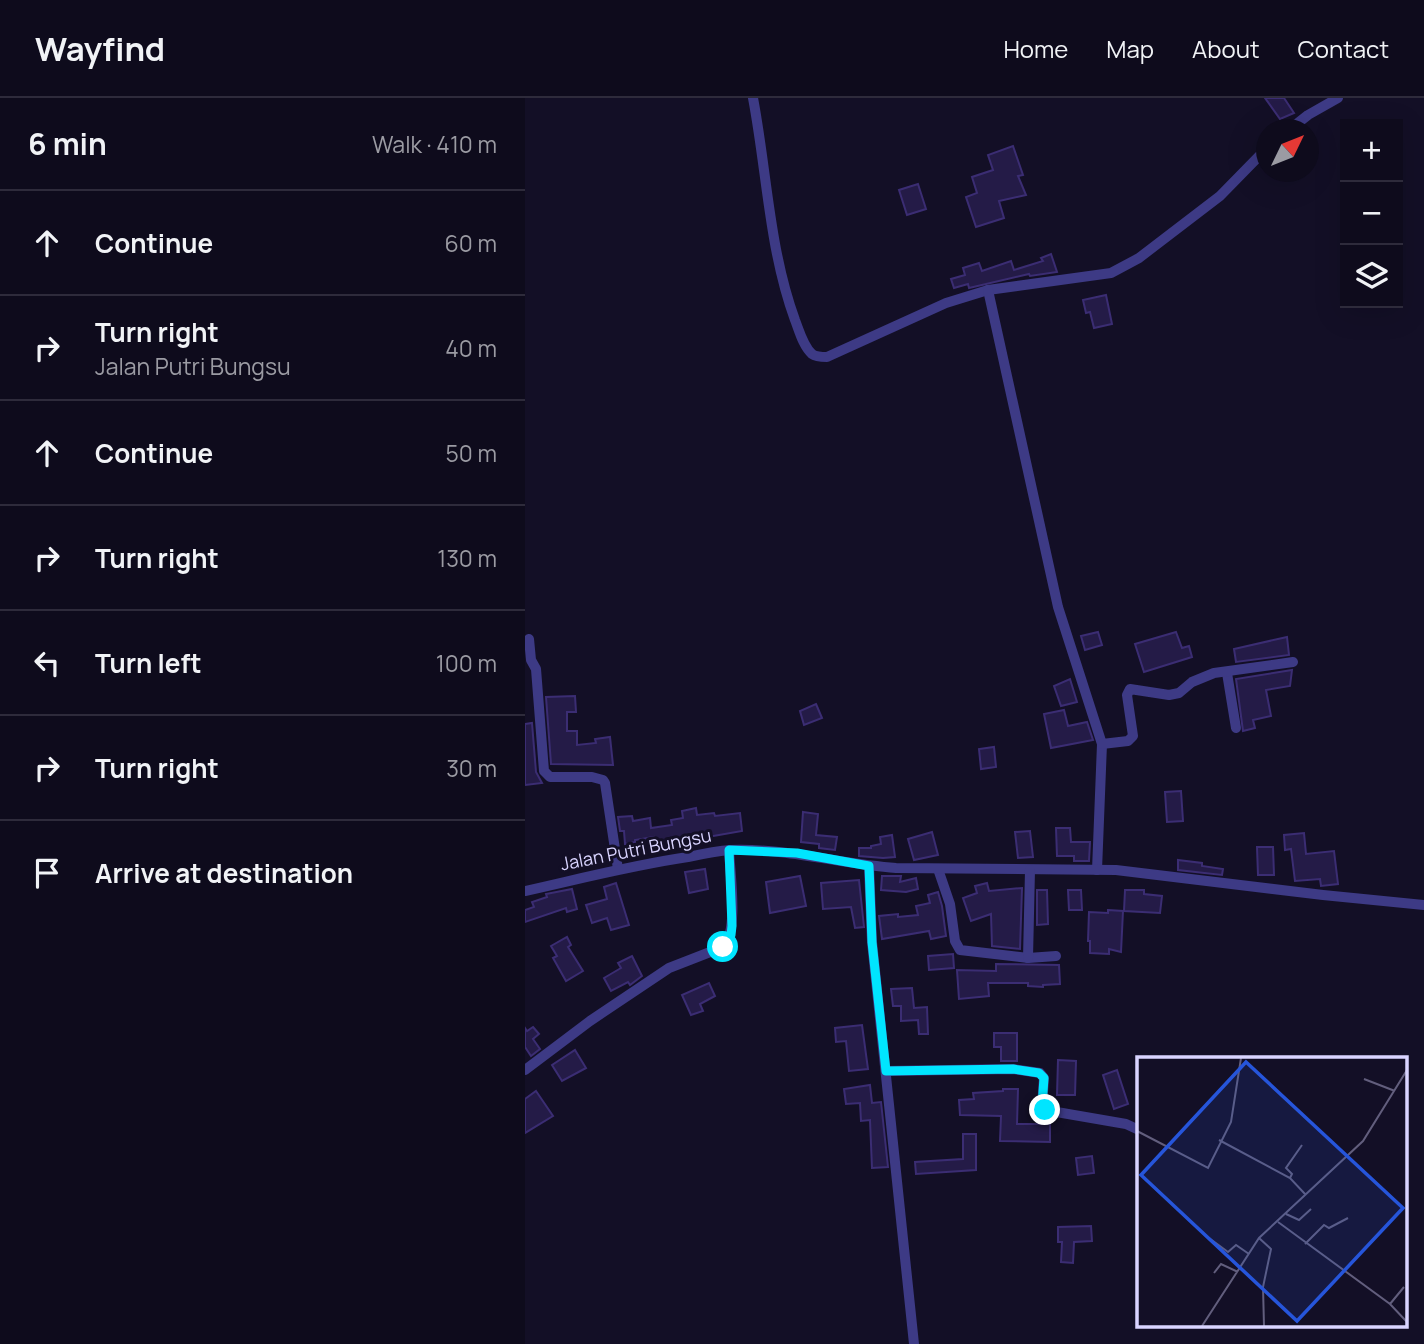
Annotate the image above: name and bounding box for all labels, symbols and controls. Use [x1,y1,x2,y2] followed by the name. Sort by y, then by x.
[35,26,165,71] text: Wayfind
[1003,32,1068,65] text: Home
[1106,32,1154,65] text: Map
[1192,32,1260,65] text: About
[1298,32,1389,65] text: Contact
[1256,119,1319,182] north arrow
[1340,119,1403,308] map controls
[1340,119,1403,182] button: +
[28,123,107,164] text: 6 min
[372,128,497,160] text: Walk · 410 m
[1340,182,1403,245] button: −
[28,224,66,262] icon: ahead
[95,225,213,261] text: Continue
[445,227,497,259] text: 60 m
[1340,245,1403,308] button: layers
[95,314,219,350] text: Turn right
[28,329,66,367] icon: right
[445,332,497,364] text: 40 m
[95,350,291,382] text: Jalan Putri Bungsu
[28,434,66,472] icon: ahead
[95,435,213,471] text: Continue
[446,437,497,469] text: 50 m
[28,539,66,577] icon: right
[95,540,219,576] text: Turn right
[437,542,497,574] text: 130 m
[28,644,66,682] icon: left
[95,645,202,681] text: Turn left
[436,647,497,679] text: 100 m
[28,749,66,787] icon: right
[95,750,219,786] text: Turn right
[446,752,497,784] text: 30 m
[558,823,713,875] street label: Jalan Putri Bungsu
[28,854,66,892] icon: arrive
[95,855,353,891] text: Arrive at destination
[707,931,738,962] route start
[1137,1057,1406,1326] inset map
[1029,1094,1060,1125] route end

